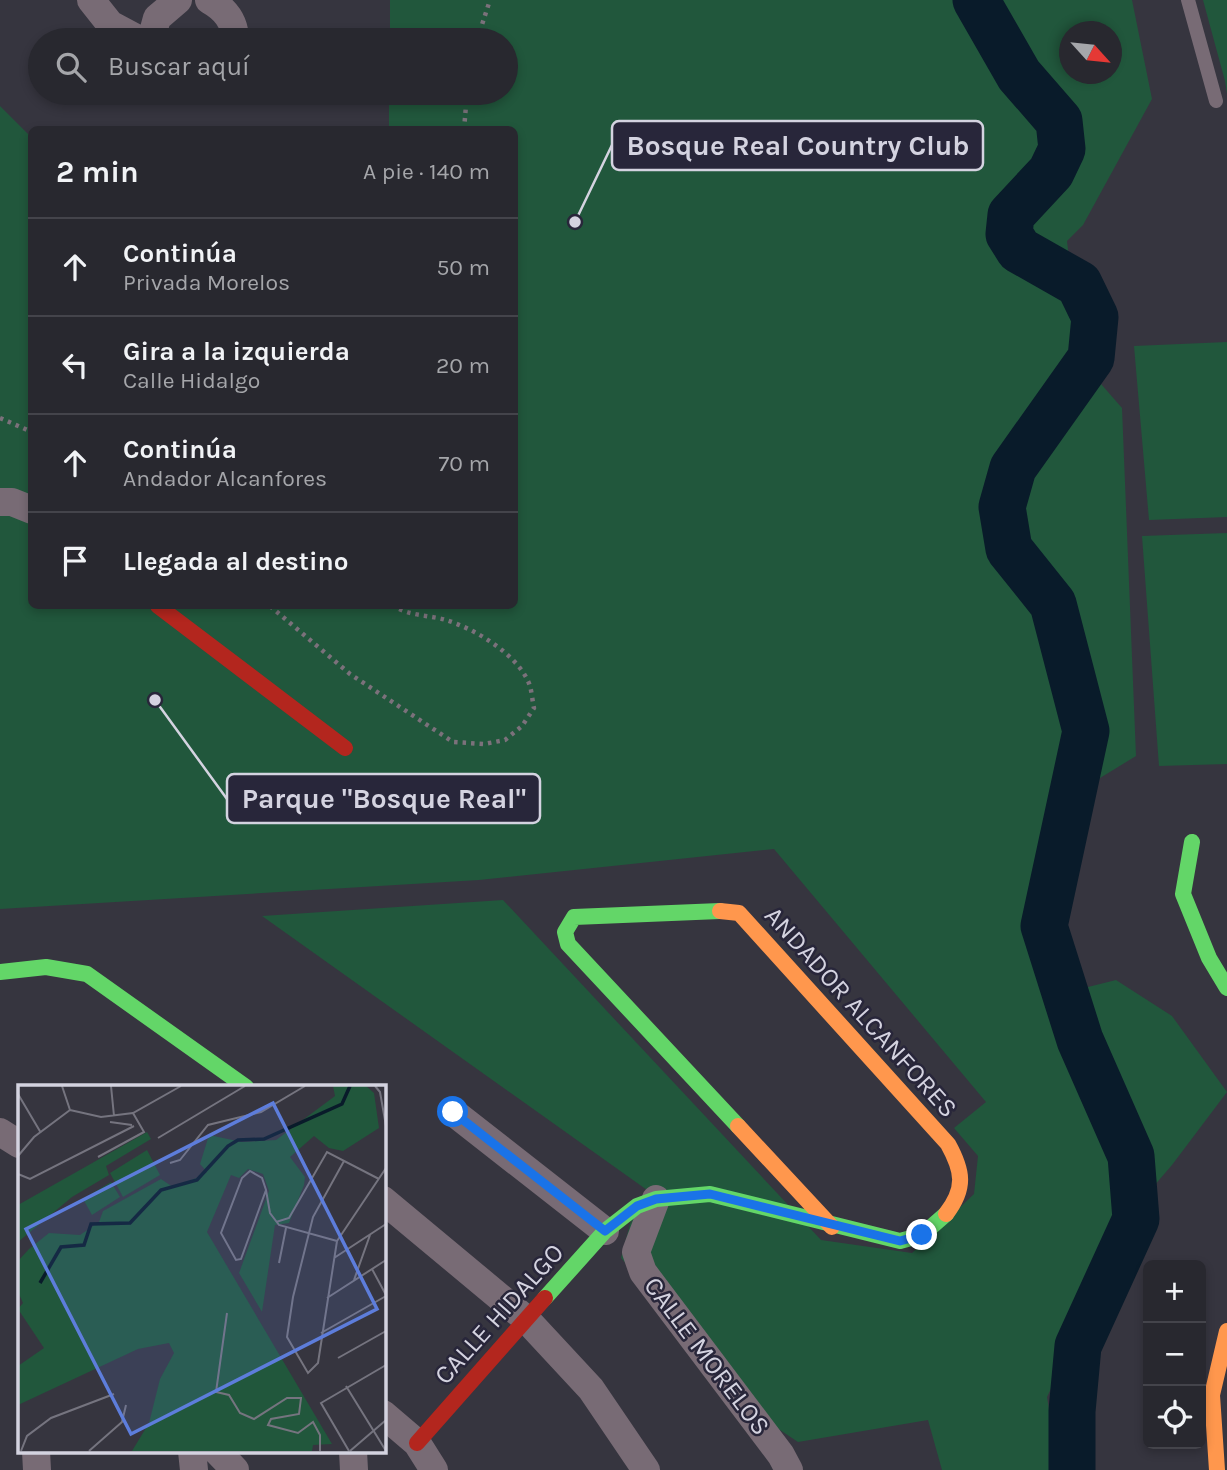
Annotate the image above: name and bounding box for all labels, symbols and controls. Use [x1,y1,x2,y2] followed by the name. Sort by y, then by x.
[1059,21,1122,84] north arrow
[28,28,518,105] search box
[52,48,90,86] icon: search
[108,51,250,82] text: Buscar aquí
[612,121,983,170] callout: Bosque Real Country Club
[627,129,970,162] text: Bosque Real Country Club
[56,154,139,190] text: 2 min
[363,158,490,185] text: A pie · 140 m
[123,238,237,269] text: Continúa
[56,248,94,286] icon: ahead
[436,254,490,281] text: 50 m
[123,269,290,296] text: Privada Morelos
[123,336,350,367] text: Gira a la izquierda
[56,346,94,384] icon: left
[436,352,490,379] text: 20 m
[123,367,260,394] text: Calle Hidalgo
[123,434,237,465] text: Continúa
[56,444,94,482] icon: ahead
[439,450,490,477] text: 70 m
[123,465,327,492] text: Andador Alcanfores
[56,542,94,580] icon: arrive
[123,546,349,577] text: Llegada al destino
[227,774,540,823] callout: Parque "Bosque Real"
[242,782,526,815] text: Parque "Bosque Real"
[758,900,964,1124] street label: ANDADOR ALCANFORES
[18,1085,385,1452] inset map
[437,1096,468,1127] route start
[906,1219,937,1250] route end
[428,1237,570,1391] street label: CALLE HIDALGO
[1143,1260,1206,1449] map controls
[1143,1260,1206,1323] button: +
[637,1271,777,1441] street label: CALLE MORELOS
[1143,1323,1206,1386] button: −
[1143,1386,1206,1449] button: locate

